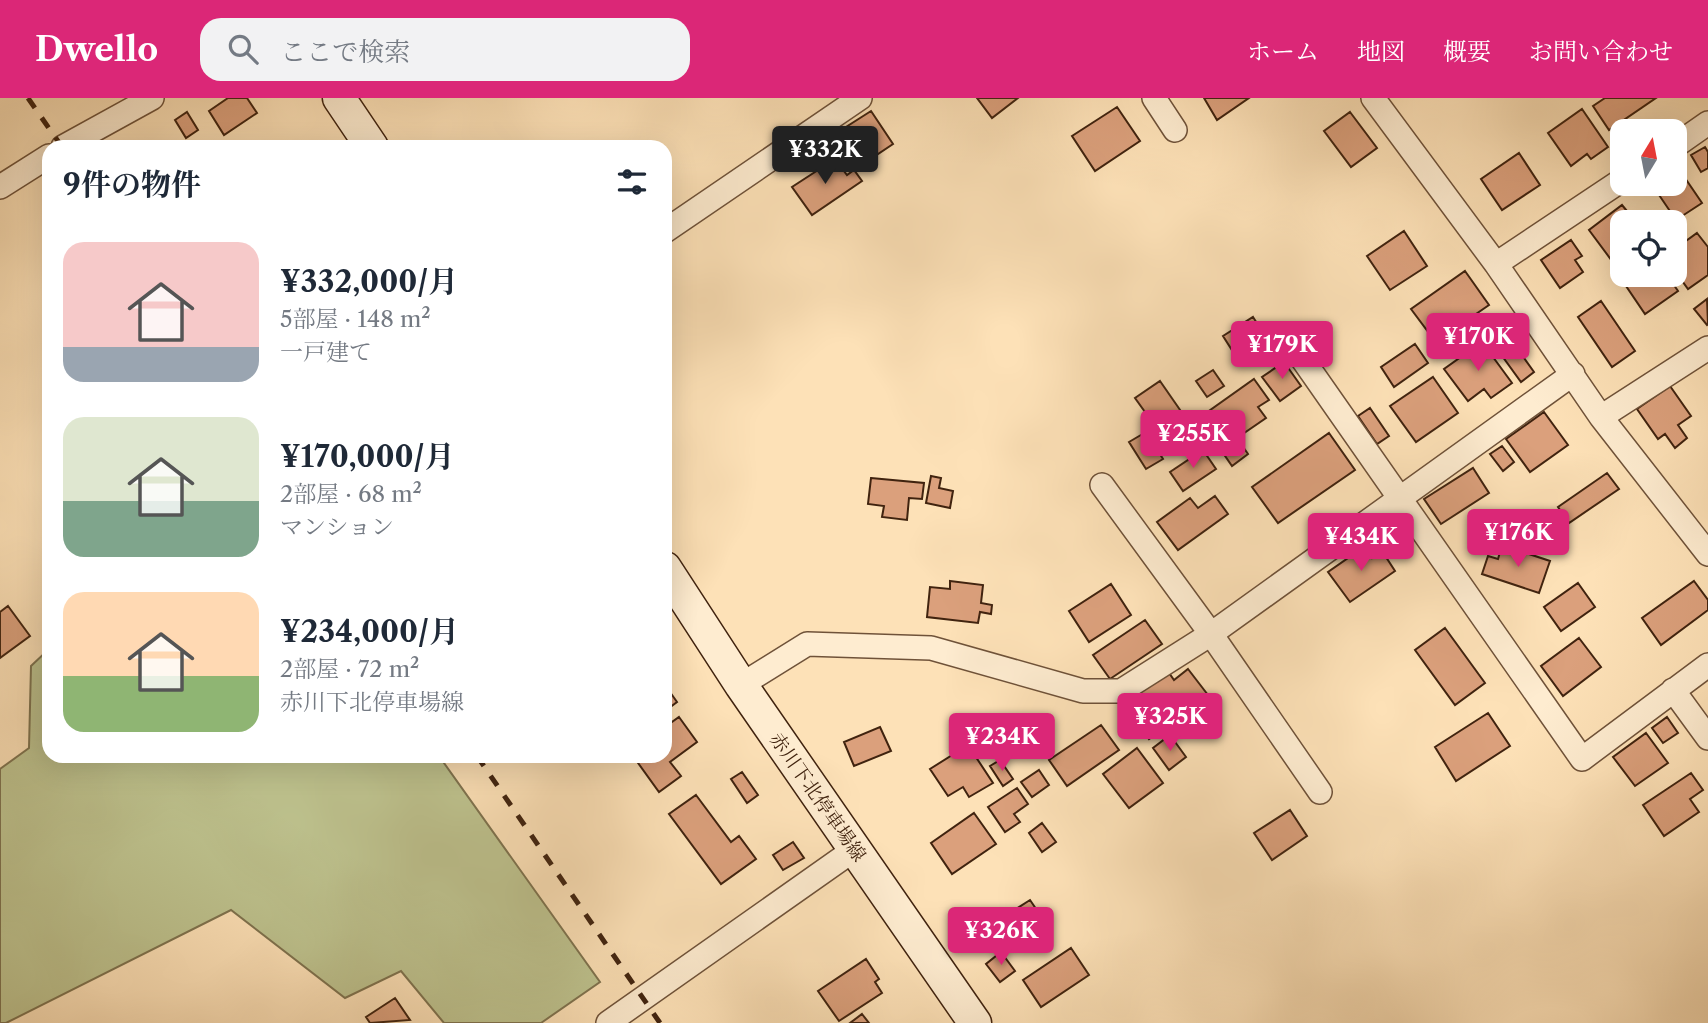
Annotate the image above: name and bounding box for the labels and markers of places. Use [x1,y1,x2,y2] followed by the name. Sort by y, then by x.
[776,126,874,186] pin: ¥332K
[1429,314,1527,373] pin: ¥170K
[1233,322,1331,381] pin: ¥179K
[1144,410,1242,470] pin: ¥255K
[1469,510,1567,569] pin: ¥176K
[1312,514,1410,573] pin: ¥434K
[1121,694,1219,753] pin: ¥325K
[953,714,1051,773] pin: ¥234K
[952,908,1050,967] pin: ¥326K

